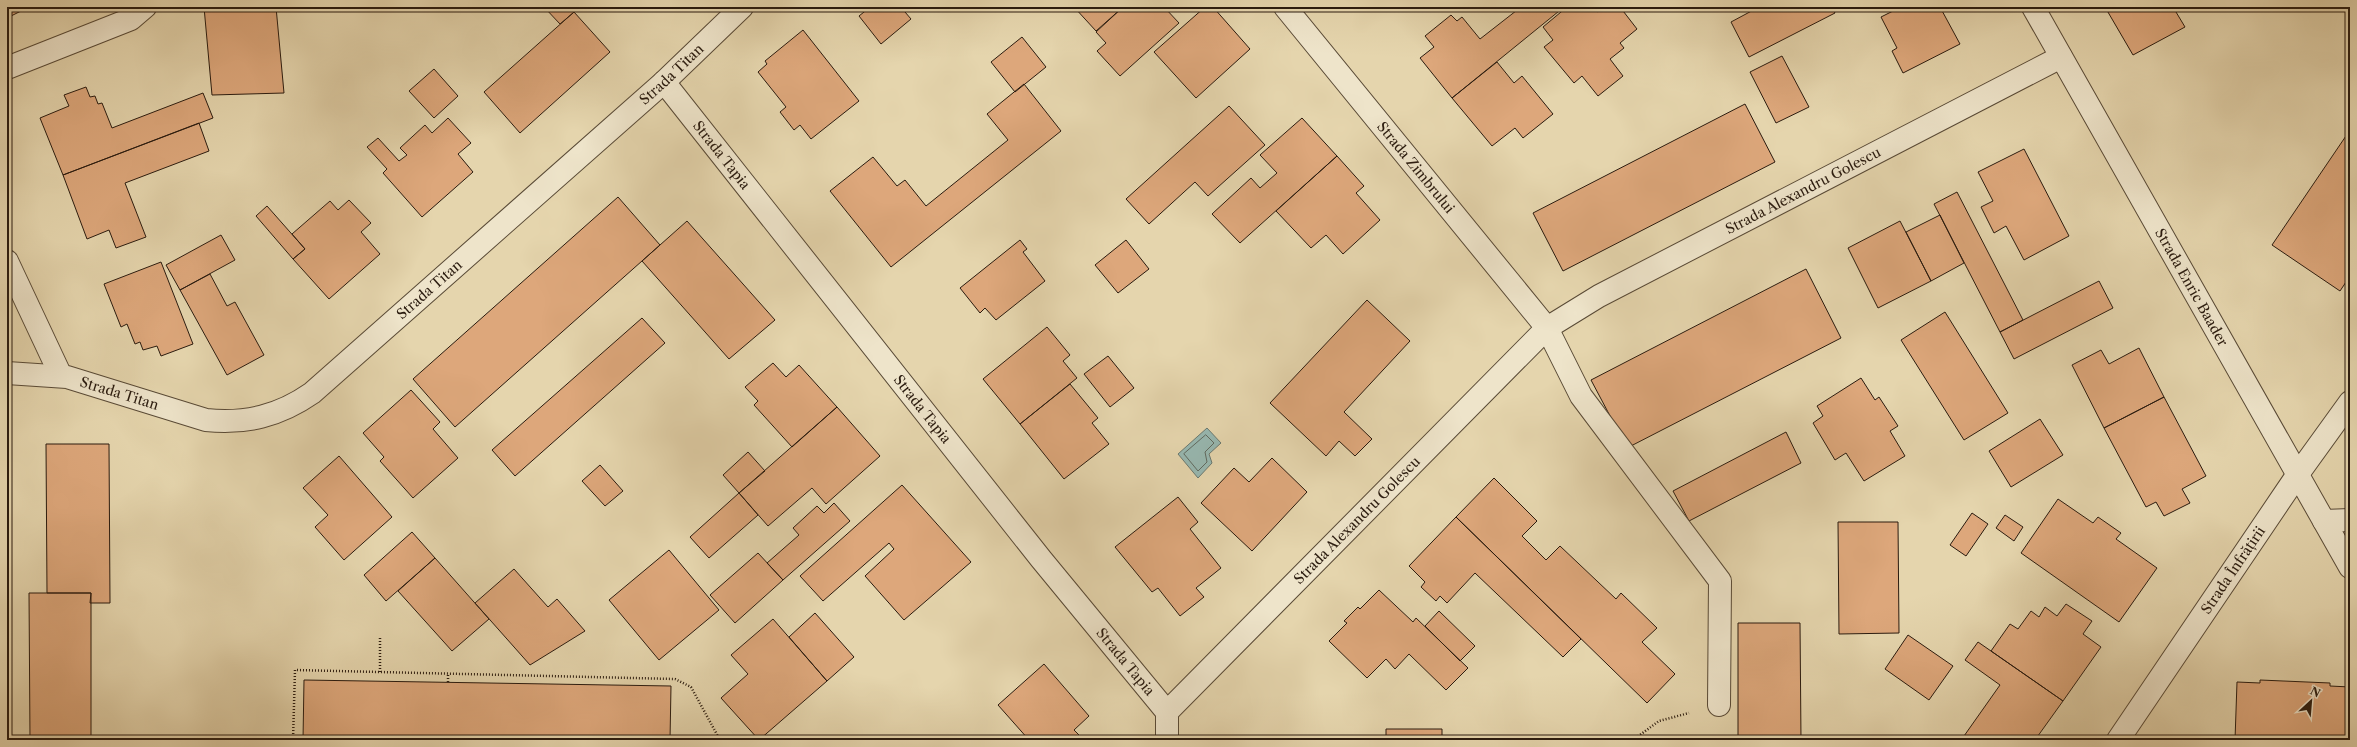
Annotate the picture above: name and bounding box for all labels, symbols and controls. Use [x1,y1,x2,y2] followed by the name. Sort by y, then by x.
[636,40,707,109] street label: Strada Titan
[689,117,755,193] street label: Strada Tapia
[1373,118,1459,217] street label: Strada Zimbrului
[1722,143,1884,238] street label: Strada Alexandru Golescu
[2151,225,2232,349] street label: Strada Enric Baader
[393,256,466,323] street label: Strada Titan
[890,371,956,448] street label: Strada Tapia
[78,373,161,414] street label: Strada Titan
[1290,452,1424,588] street label: Strada Alexandru Golescu
[2197,523,2269,618] street label: Strada Înfrățirii
[1092,624,1159,700] street label: Strada Tapia
[2291,681,2331,721] north arrow
[2308,684,2323,701] text: N

